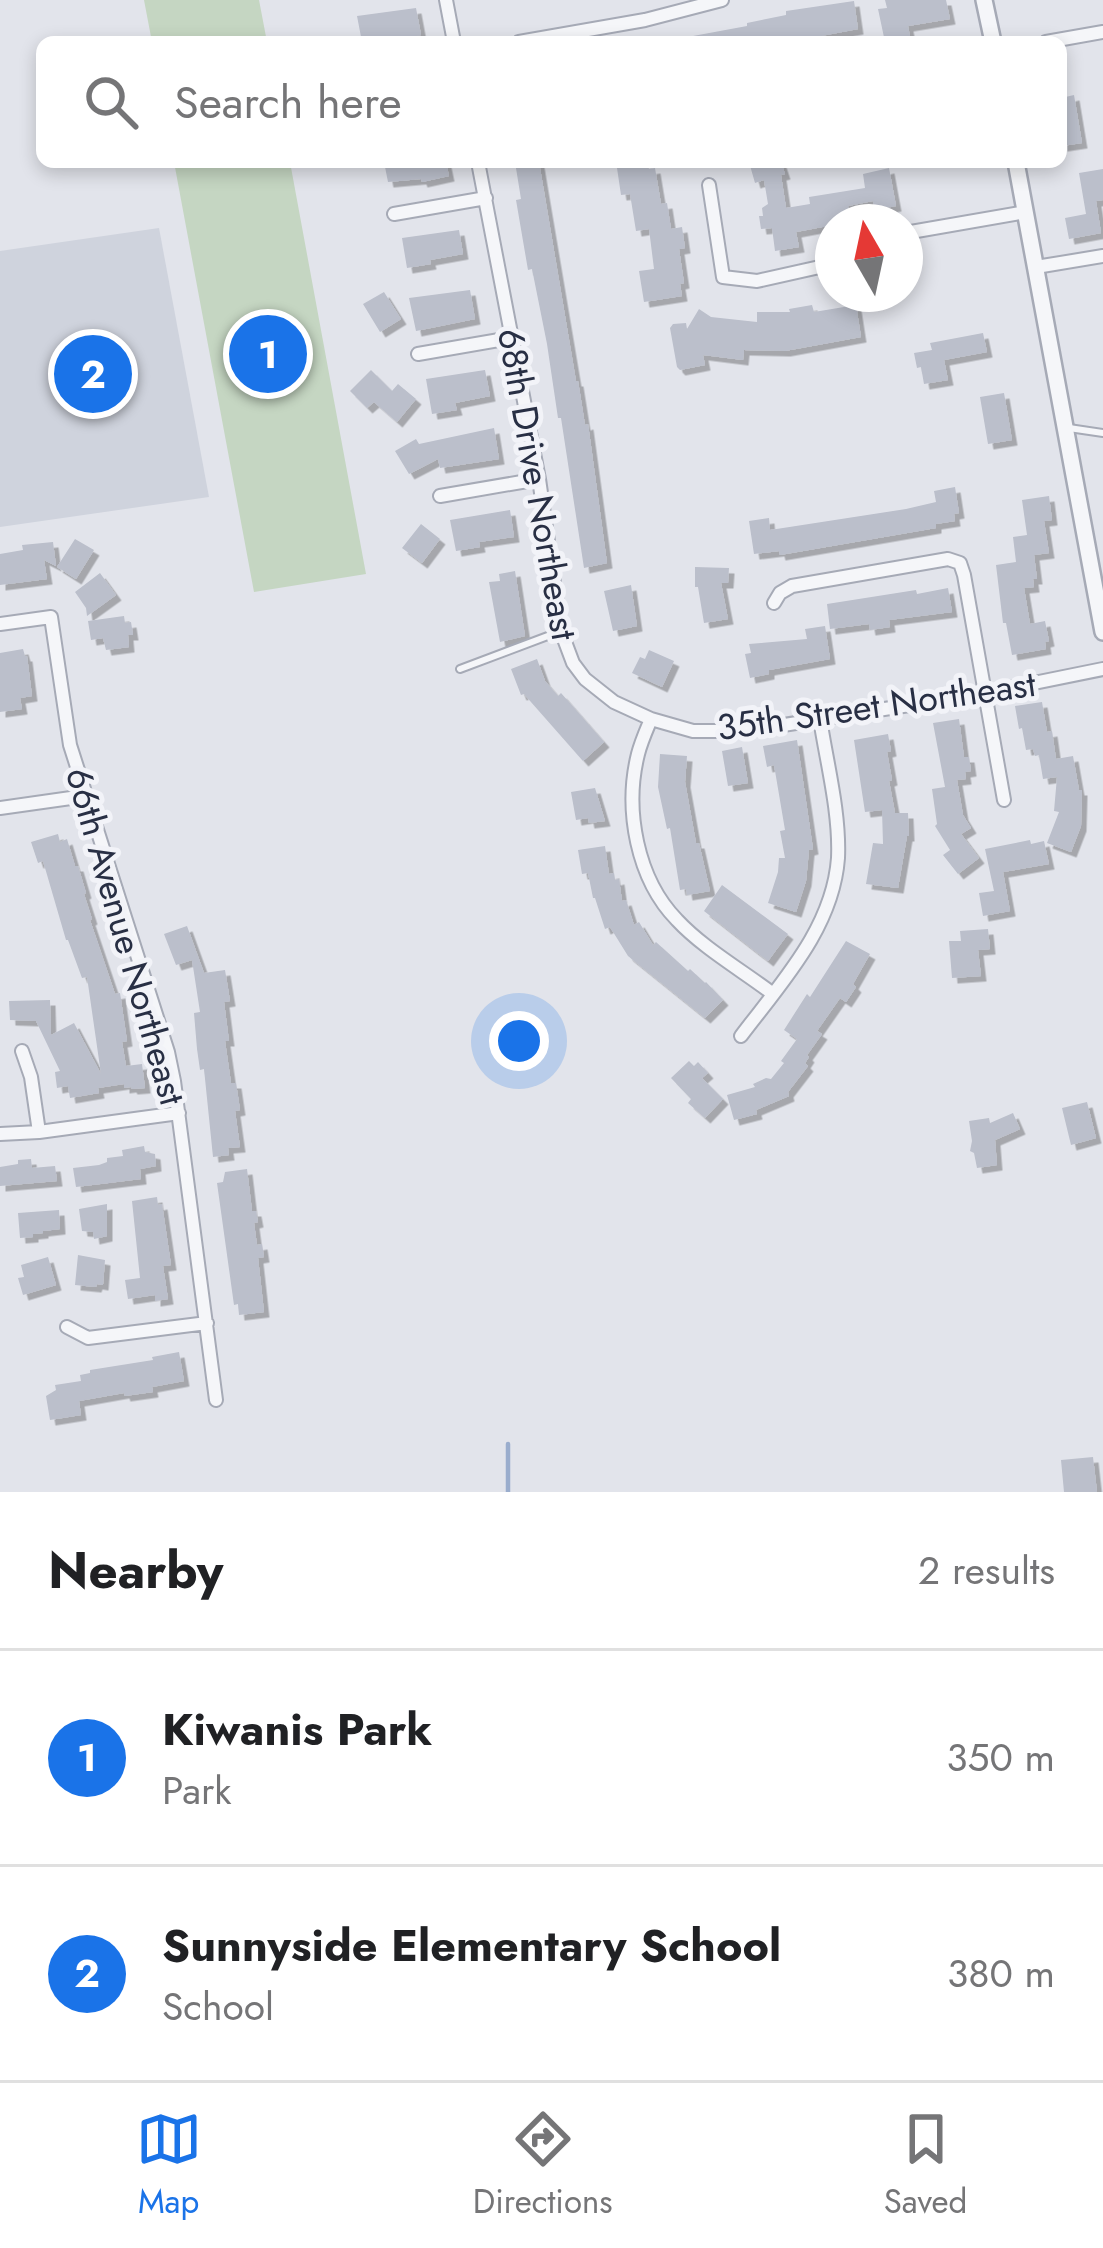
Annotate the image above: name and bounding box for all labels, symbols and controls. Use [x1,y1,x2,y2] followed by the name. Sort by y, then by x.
[36,36,1067,168] search box
[78,69,144,135] icon: search
[174,70,402,135] text: Search here
[815,204,923,312] north arrow
[229,309,307,399] pin: 1
[485,324,591,644] street label: 68th Drive Northeast
[54,329,132,419] pin: 2
[713,657,1039,753] street label: 35th Street Northeast
[53,761,199,1111] street label: 66th Avenue Northeast
[489,1011,549,1071] your location
[48,1533,223,1607] text: Nearby
[918,1542,1055,1599] text: 2 results
[162,1697,432,1762] text: Kiwanis Park
[77,1729,97,1786] text: 1
[946,1729,1055,1786] text: 350 m
[162,1762,232,1819] text: Park
[162,1913,781,1978] text: Sunnyside Elementary School
[74,1945,100,2002] text: 2
[947,1945,1055,2002] text: 380 m
[162,1978,274,2035] text: School
[136,2106,202,2225] tab: Map
[473,2106,613,2225] tab: Directions
[884,2106,967,2225] tab: Saved

